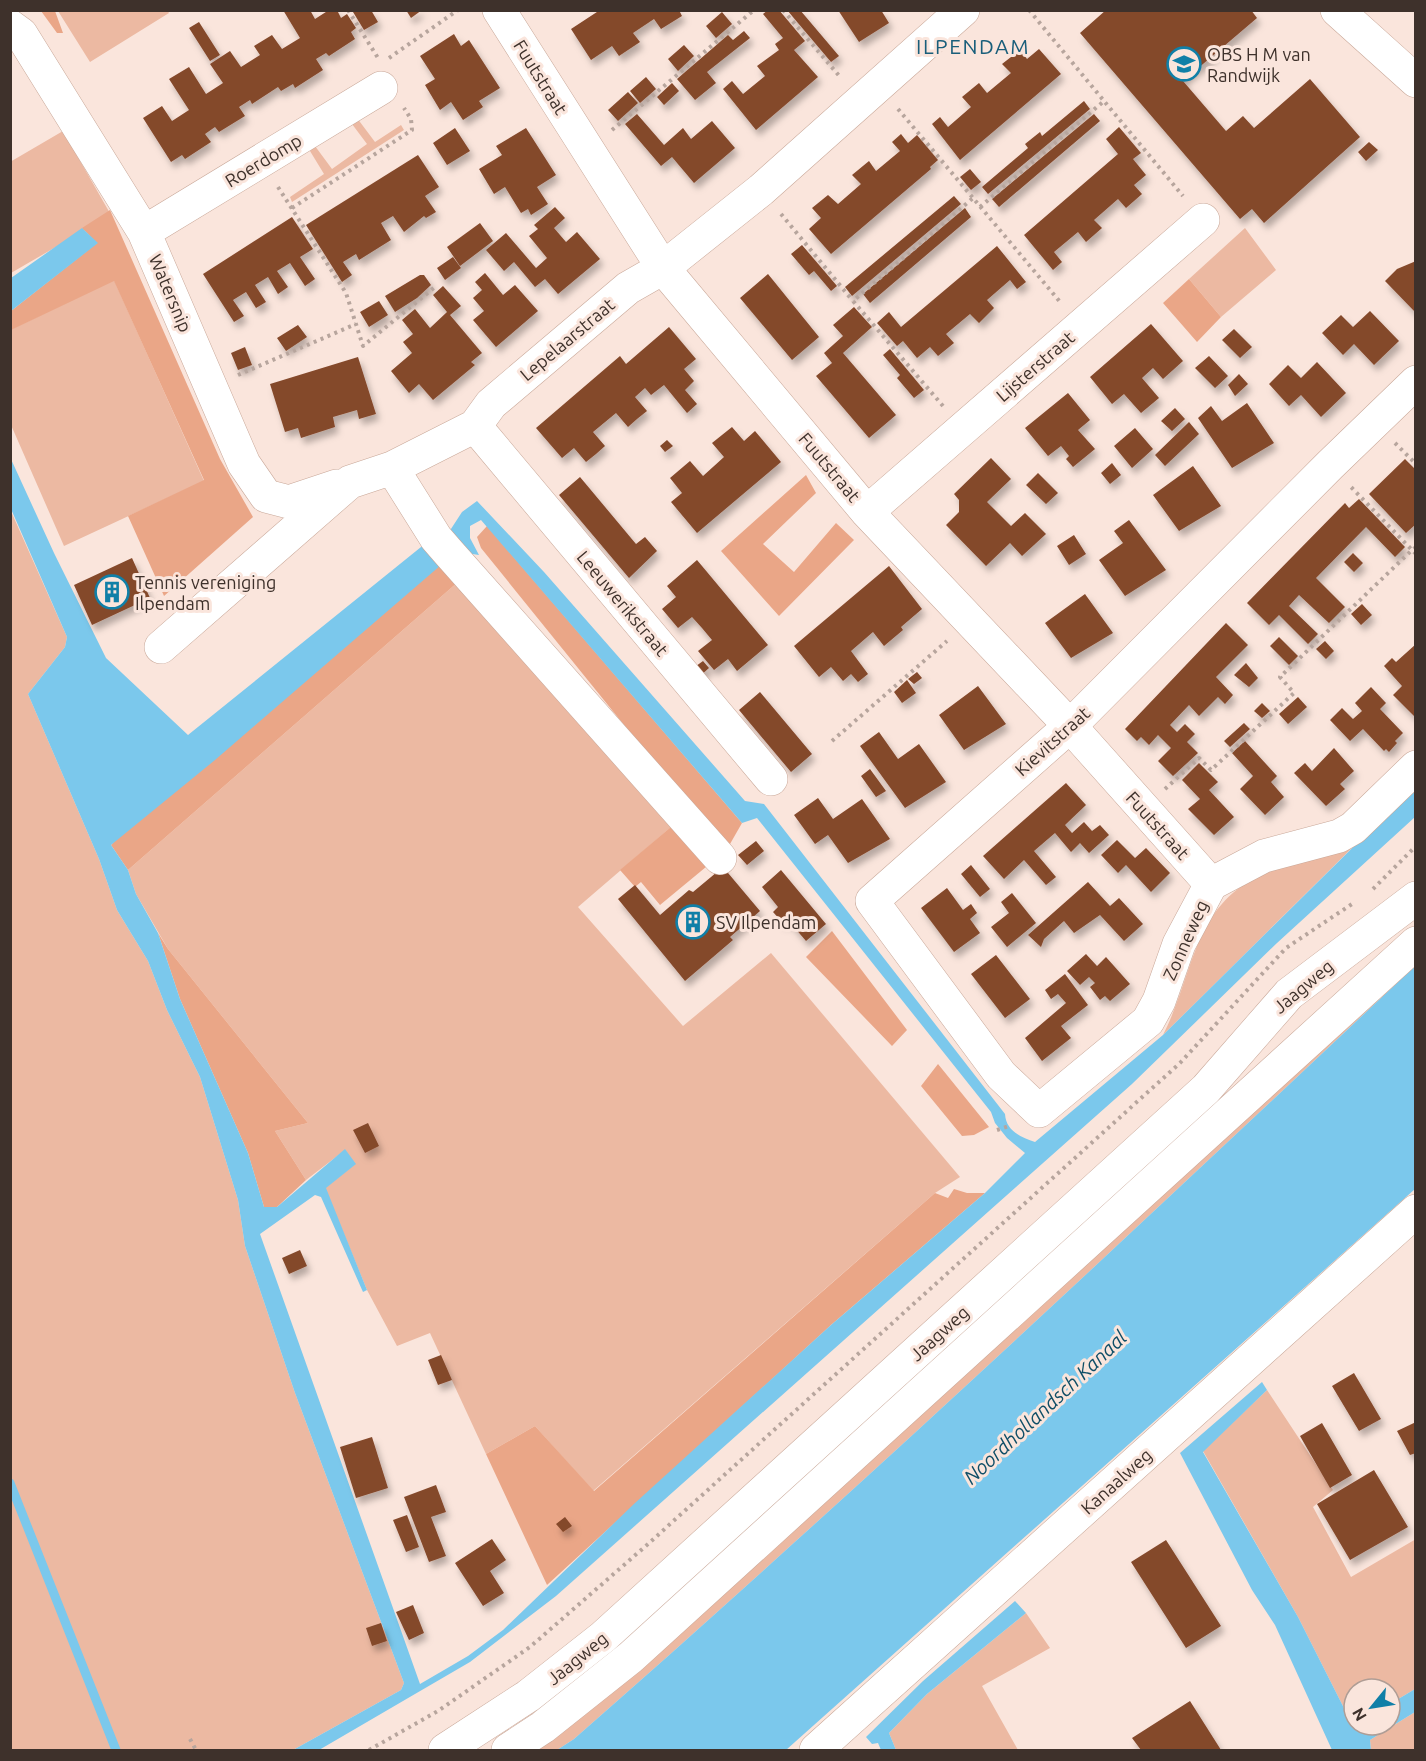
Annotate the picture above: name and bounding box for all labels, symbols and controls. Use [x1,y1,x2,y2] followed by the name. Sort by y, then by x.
[916,34,1030,58] district label: ILPENDAM
[510,36,572,118] street label: Fuutstraat
[1207,44,1311,85] place label: OBS H M van Randwijk
[1166,46,1202,82] school or university icon: OBS H M van Randwijk
[221,129,305,191] street label: Roerdomp
[146,251,196,335] street label: Watersnip
[516,294,618,384] street label: Lepelaarstraat
[992,327,1078,405] street label: Lijsterstraat
[795,428,865,506] street label: Fuutstraat
[573,546,673,660] street label: Leeuwerikstraat
[135,572,276,613] place label: Tennis vereniging Ilpendam
[94,574,130,610] building icon: Tennis vereniging Ilpendam
[1011,702,1093,780] street label: Kievitstraat
[1122,787,1194,863] street label: Fuutstraat
[1159,897,1211,983] street label: Zonneweg
[675,904,711,940] building icon: SV Ilpendam
[716,912,816,932] place label: SV Ilpendam
[1269,955,1337,1017] street label: Jaagweg
[906,1302,972,1364] street label: Jaagweg
[959,1325,1131,1489] water label: Noordhollandsch Kanaal
[1077,1444,1155,1518] street label: Kanaalweg
[543,1628,611,1688] street label: Jaagweg
[1342,1677,1402,1737] north arrow
[1348,1705,1370,1724] text: N

